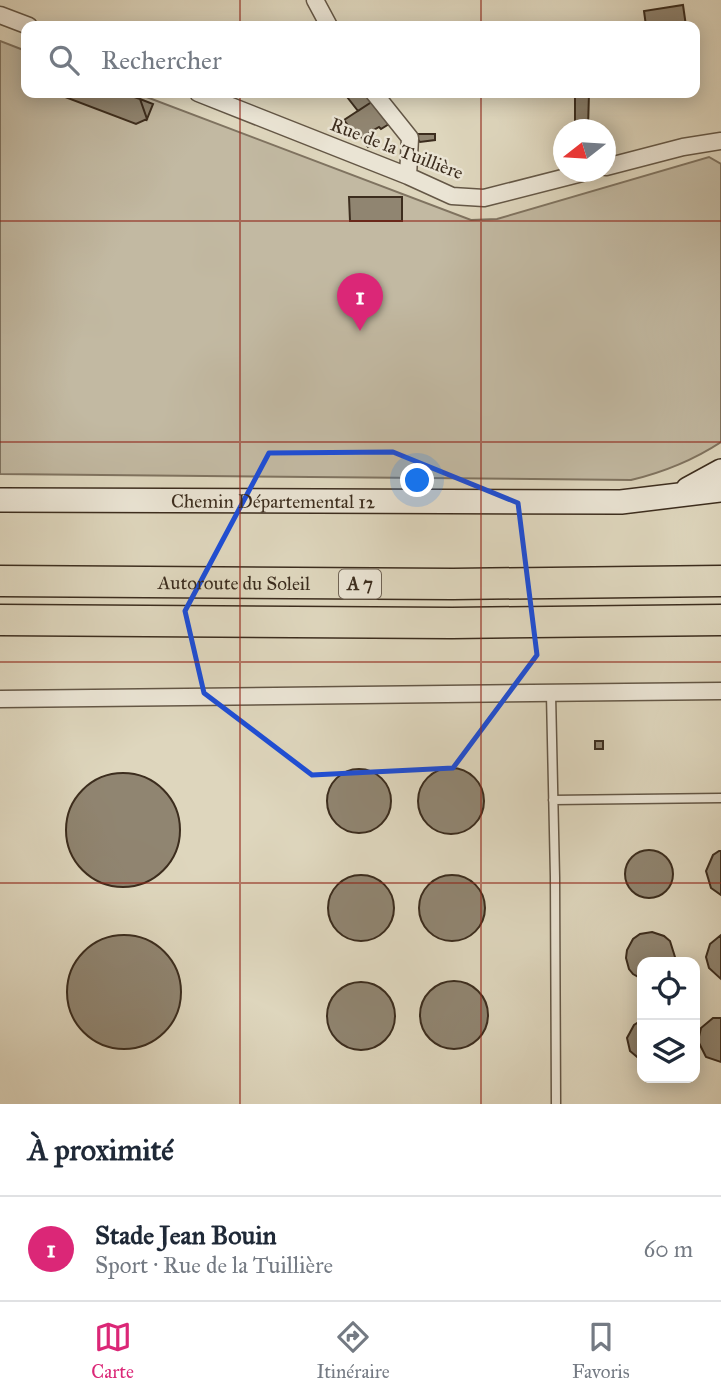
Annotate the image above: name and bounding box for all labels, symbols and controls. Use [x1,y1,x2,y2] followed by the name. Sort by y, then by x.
[21,21,700,98] search box
[45,41,83,79] icon: search
[101,44,222,76] text: Rechercher
[327,113,467,184] street label: Rue de la Tuillière
[553,119,616,182] north arrow
[337,273,383,331] pin: 1
[400,463,434,497] your location
[171,490,376,513] street label: Chemin Départemental 12
[339,570,381,598] road number: A 7
[157,571,311,595] street label: Autoroute du Soleil
[637,957,700,1083] map controls
[637,957,700,1020] button: locate
[637,1020,700,1083] button: layers
[28,1132,174,1168] text: À proximité
[95,1219,277,1251] text: Stade Jean Bouin
[46,1235,56,1263] text: 1
[644,1235,693,1263] text: 60 m
[95,1251,333,1279] text: Sport · Rue de la Tuillière
[91,1318,134,1383] tab: Carte
[316,1318,390,1383] tab: Itinéraire
[572,1318,630,1383] tab: Favoris

